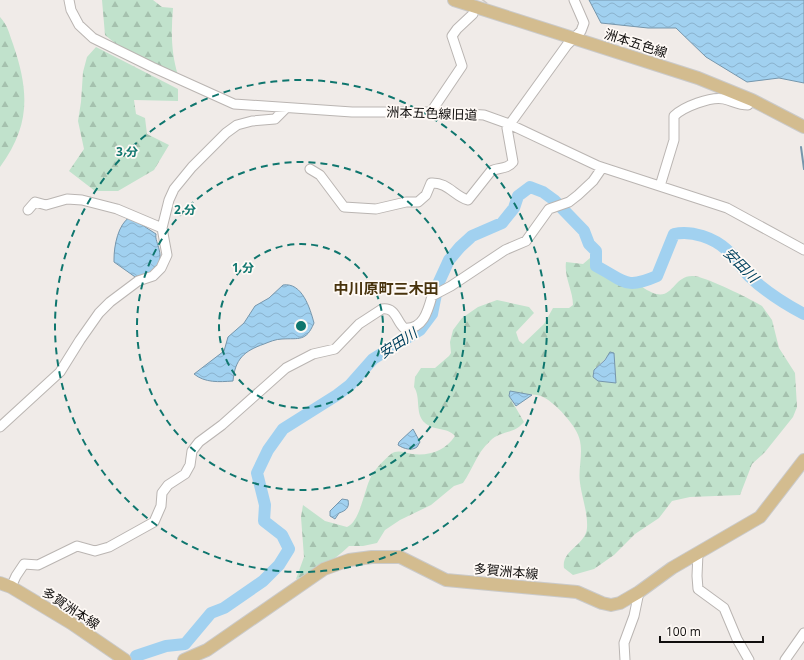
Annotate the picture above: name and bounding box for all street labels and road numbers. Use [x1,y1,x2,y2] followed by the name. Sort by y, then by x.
[602,24,670,62] street label: 洲本五色線
[386,102,478,124] street label: 洲本五色線旧道
[473,559,539,583] street label: 多賀洲本線
[39,583,103,633] street label: 多賀洲本線

